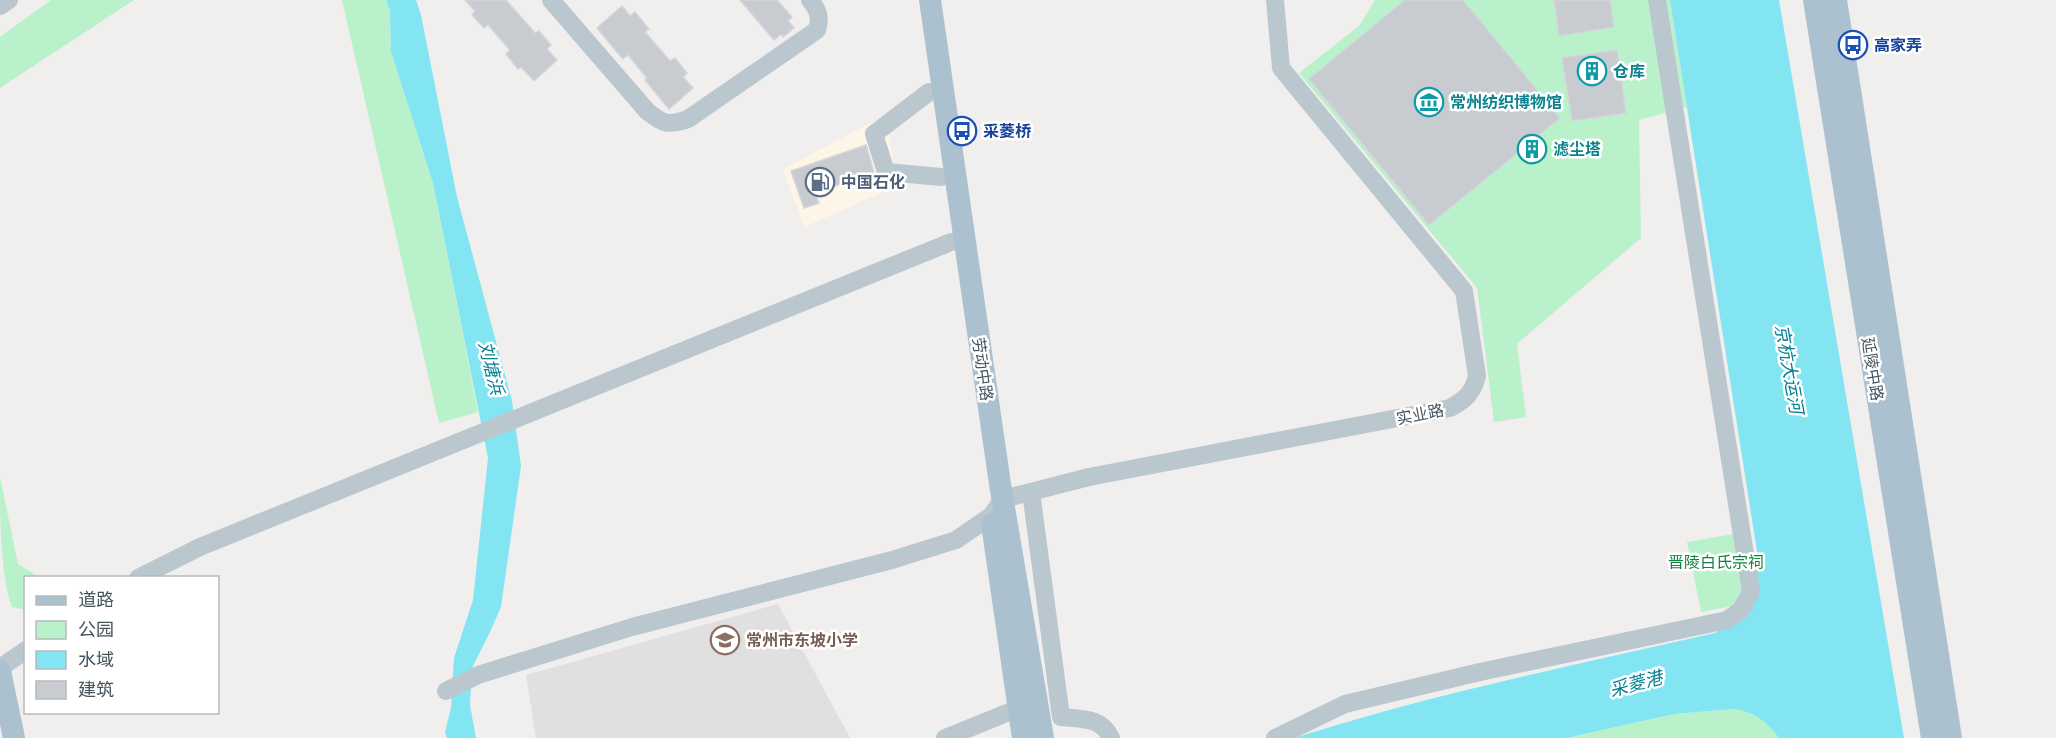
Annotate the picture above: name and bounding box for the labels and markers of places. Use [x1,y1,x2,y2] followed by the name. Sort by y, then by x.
[1837,29,1869,61] bus stop icon: 高家弄
[1874,36,1922,55] place label: 高家弄
[1576,55,1608,87] building icon: 仓库
[1613,62,1645,81] place label: 仓库
[1413,86,1445,118] museum icon: 常州纺织博物馆
[1450,93,1562,112] place label: 常州纺织博物馆
[946,115,978,147] bus stop icon: 采菱桥
[983,122,1032,141] place label: 采菱桥
[1516,133,1548,165] building icon: 滤尘塔
[1553,140,1601,159] place label: 滤尘塔
[804,166,836,198] fuel station icon: 中国石化
[841,173,905,192] place label: 中国石化
[709,624,741,656] school or university icon: 常州市东坡小学
[746,631,858,650] place label: 常州市东坡小学

